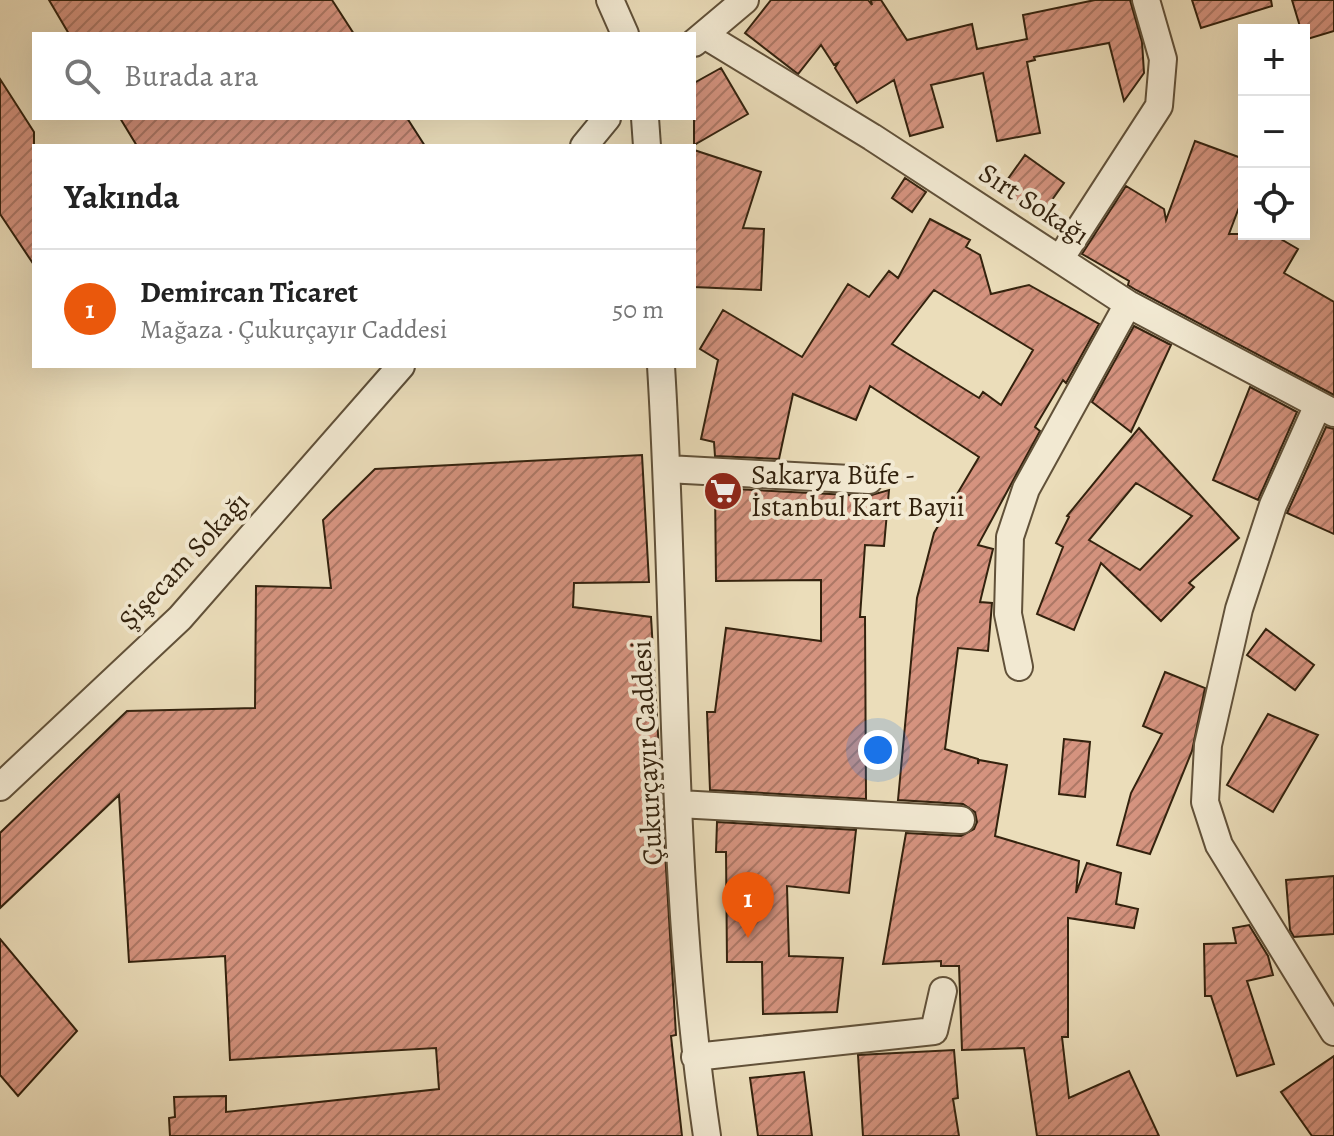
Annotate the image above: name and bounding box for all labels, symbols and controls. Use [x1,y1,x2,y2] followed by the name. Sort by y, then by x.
[1238,24,1310,240] map controls
[1238,24,1310,96] button: +
[32,32,696,120] search box
[60,54,104,98] icon: search
[124,56,259,96] text: Burada ara
[1238,96,1310,168] button: −
[971,154,1097,254] street label: Sırt Sokağı
[1238,168,1310,240] button: locate
[64,173,180,220] text: Yakında
[140,272,358,312] text: Demircan Ticaret
[85,292,95,327] text: 1
[612,292,664,327] text: 50 m
[140,312,447,347] text: Mağaza · Çukurçayır Caddesi
[751,456,965,526] place label: Sakarya Büfe - İstanbul Kart Bayii
[702,470,744,512] supermarket icon: Sakarya Büfe - İstanbul Kart Bayii
[110,484,258,638] street label: Şişecam Sokağı
[622,640,672,866] street label: Çukurçayır Caddesi
[858,730,898,770] your location
[722,872,774,938] pin: 1

